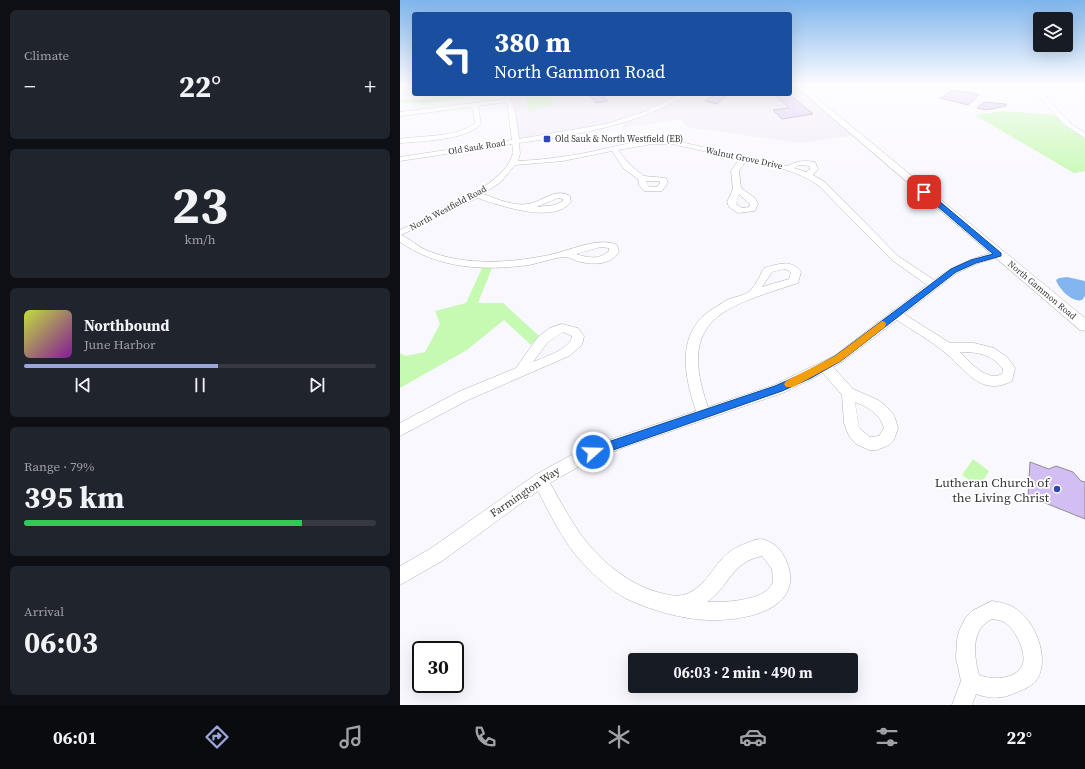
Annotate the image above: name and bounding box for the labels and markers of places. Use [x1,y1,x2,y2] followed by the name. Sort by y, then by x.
[555,133,683,145] place label: Old Sauk & North Westfield (EB)
[542,134,552,144] marker: Old Sauk & North Westfield (EB)
[907,175,941,209] pin
[935,474,1050,506] place label: Lutheran Church of the Living Christ
[1052,484,1062,494] marker: Lutheran Church of the Living Christ

